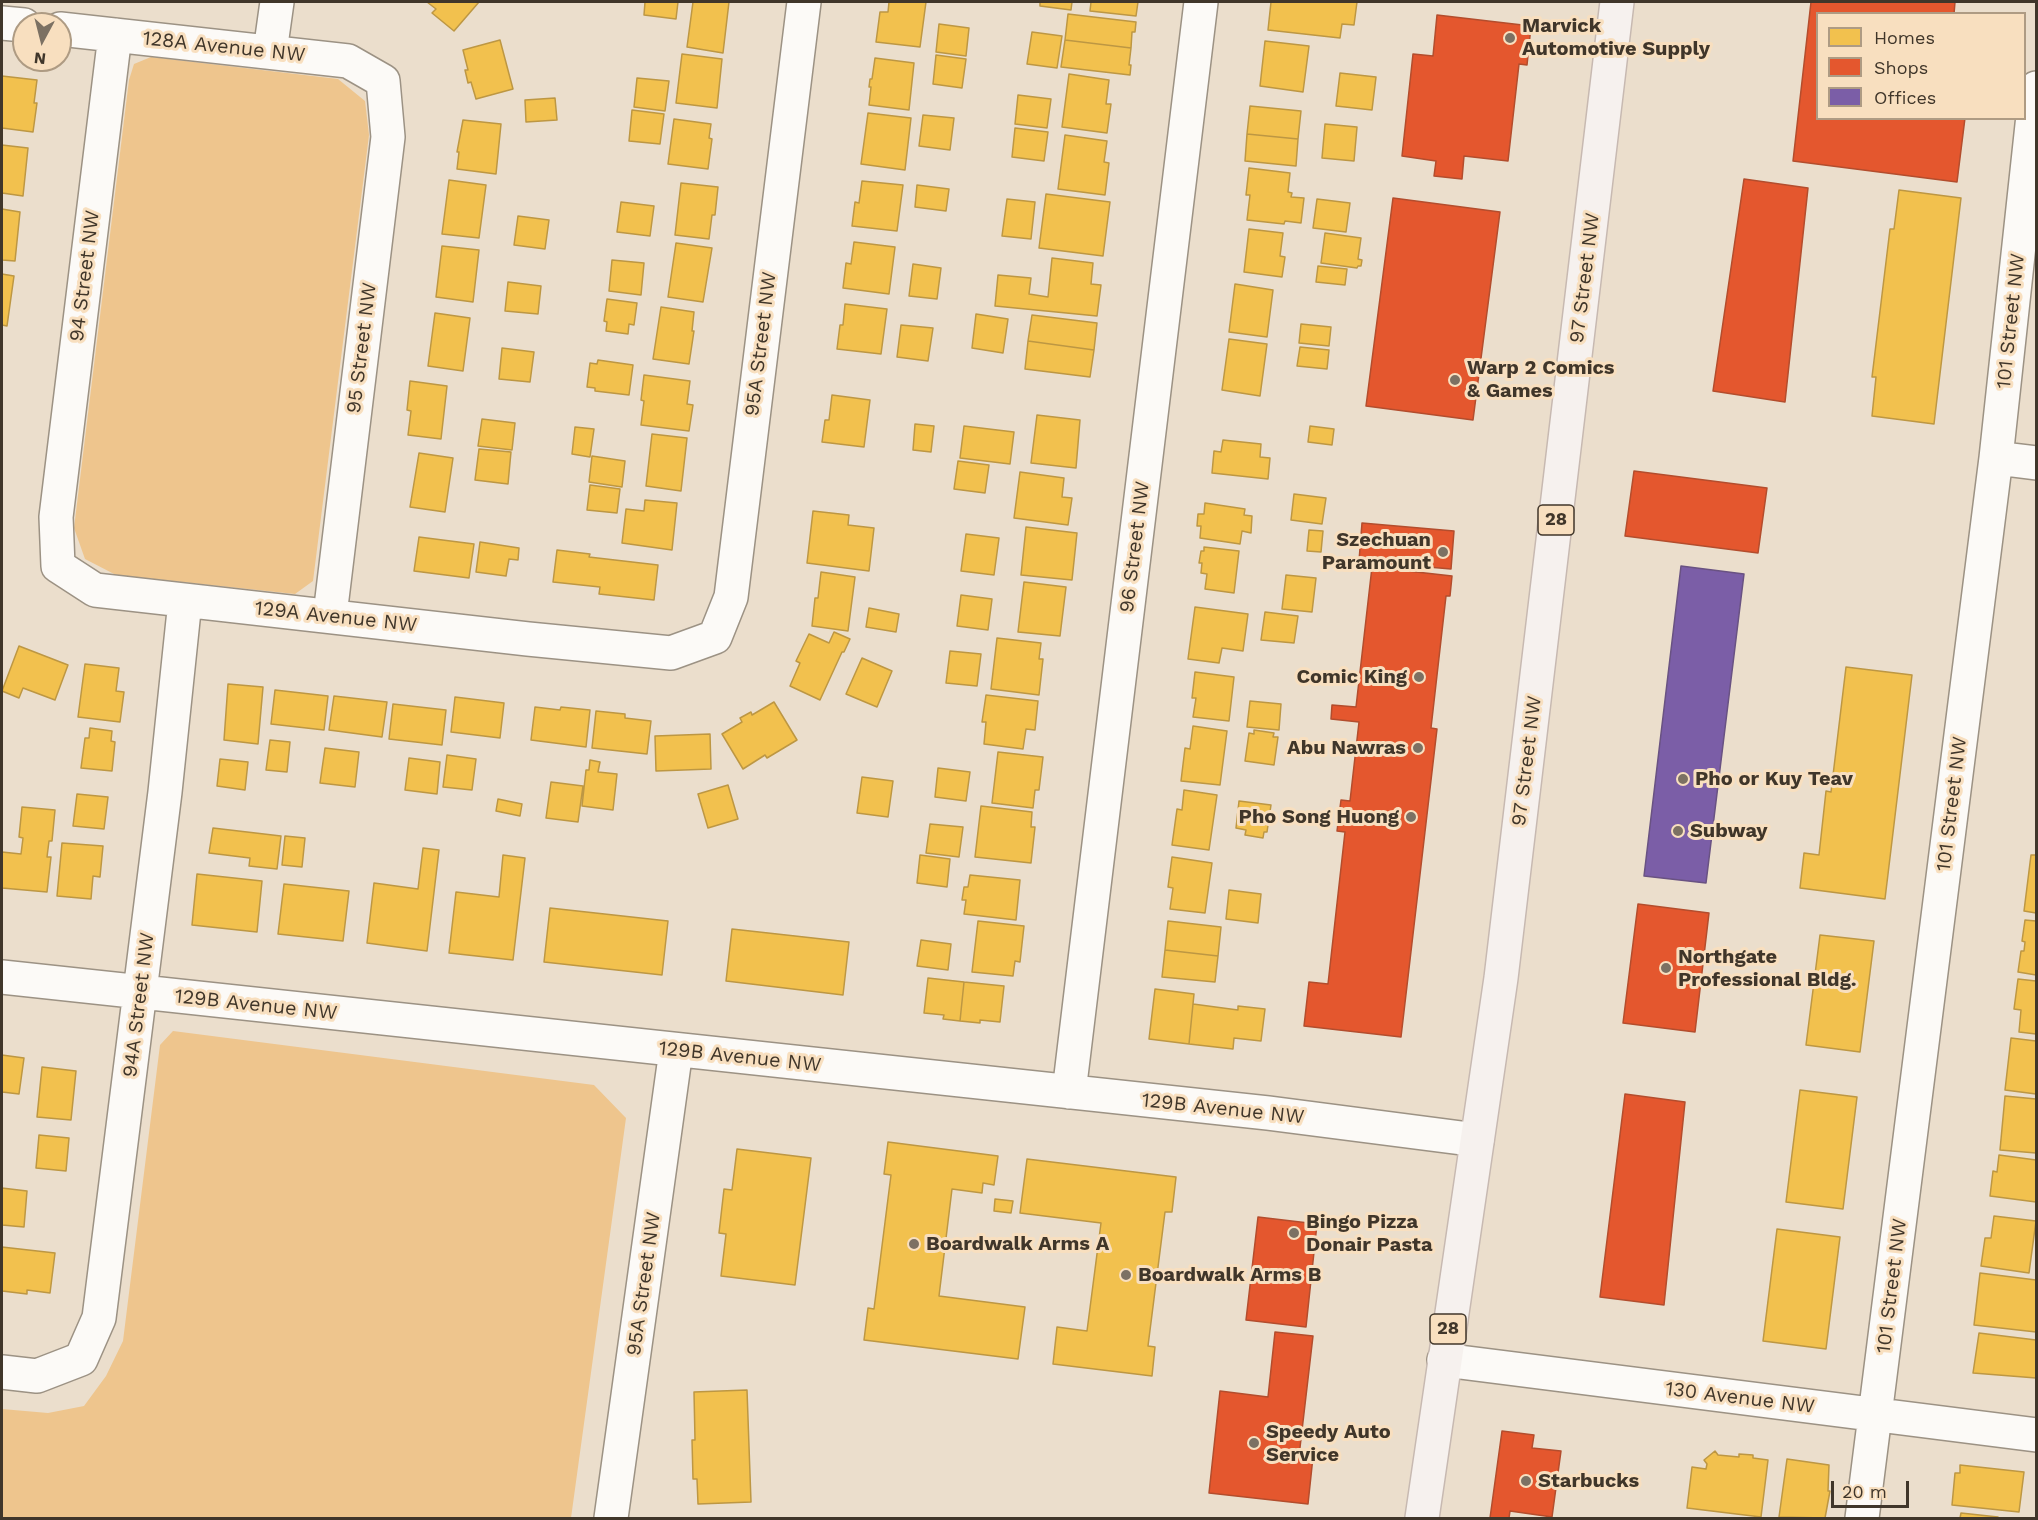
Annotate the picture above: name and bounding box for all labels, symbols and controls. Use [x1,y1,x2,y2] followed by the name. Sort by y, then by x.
[12,12,72,72] north arrow
[1816,12,2026,120] legend
[1522,14,1710,61] place label: Marvick Automotive Supply
[142,27,306,67] street label: 128A Avenue NW
[1874,27,1935,48] text: Homes
[1503,31,1517,45] marker: Marvick Automotive Supply
[33,48,47,69] text: N
[1874,57,1928,78] text: Shops
[1874,87,1936,108] text: Offices
[65,209,105,343] street label: 94 Street NW
[1565,212,1605,344] street label: 97 Street NW
[1992,252,2030,390] street label: 101 Street NW
[740,271,782,417] street label: 95A Street NW
[342,281,382,415] street label: 95 Street NW
[1467,356,1614,403] place label: Warp 2 Comics & Games
[1448,373,1462,387] marker: Warp 2 Comics & Games
[1115,480,1155,614] street label: 96 Street NW
[1538,505,1574,535] road number: 28
[1322,528,1431,575] place label: Szechuan Paramount
[1436,545,1450,559] marker: Szechuan Paramount
[254,597,418,637] street label: 129A Avenue NW
[1296,665,1407,689] place label: Comic King
[1412,670,1426,684] marker: Comic King
[1507,695,1547,827] street label: 97 Street NW
[1932,735,1972,873] street label: 101 Street NW
[1287,736,1406,760] place label: Abu Nawras
[1411,741,1425,755] marker: Abu Nawras
[1695,767,1853,791] place label: Pho or Kuy Teav
[1676,772,1690,786] marker: Pho or Kuy Teav
[1239,805,1399,829] place label: Pho Song Huong
[1404,810,1418,824] marker: Pho Song Huong
[1690,819,1768,843] place label: Subway
[1671,824,1685,838] marker: Subway
[118,931,160,1079] street label: 94A Street NW
[1678,945,1857,992] place label: Northgate Professional Bldg.
[1659,961,1673,975] marker: Northgate Professional Bldg.
[174,985,338,1025] street label: 129B Avenue NW
[658,1037,822,1077] street label: 129B Avenue NW
[1141,1089,1305,1129] street label: 129B Avenue NW
[1306,1210,1433,1257] place label: Bingo Pizza Donair Pasta
[622,1211,666,1357] street label: 95A Street NW
[1872,1217,1912,1355] street label: 101 Street NW
[1287,1226,1301,1240] marker: Bingo Pizza Donair Pasta
[926,1232,1109,1256] place label: Boardwalk Arms A
[907,1237,921,1251] marker: Boardwalk Arms A
[1138,1263,1321,1287] place label: Boardwalk Arms B
[1119,1268,1133,1282] marker: Boardwalk Arms B
[1430,1314,1466,1344] road number: 28
[1664,1377,1816,1419] street label: 130 Avenue NW
[1266,1420,1391,1467] place label: Speedy Auto Service
[1247,1436,1261,1450] marker: Speedy Auto Service
[1538,1469,1639,1493] place label: Starbucks
[1834,1469,1912,1507] scale bar
[1519,1474,1533,1488] marker: Starbucks
[1842,1481,1887,1502] text: 20 m

